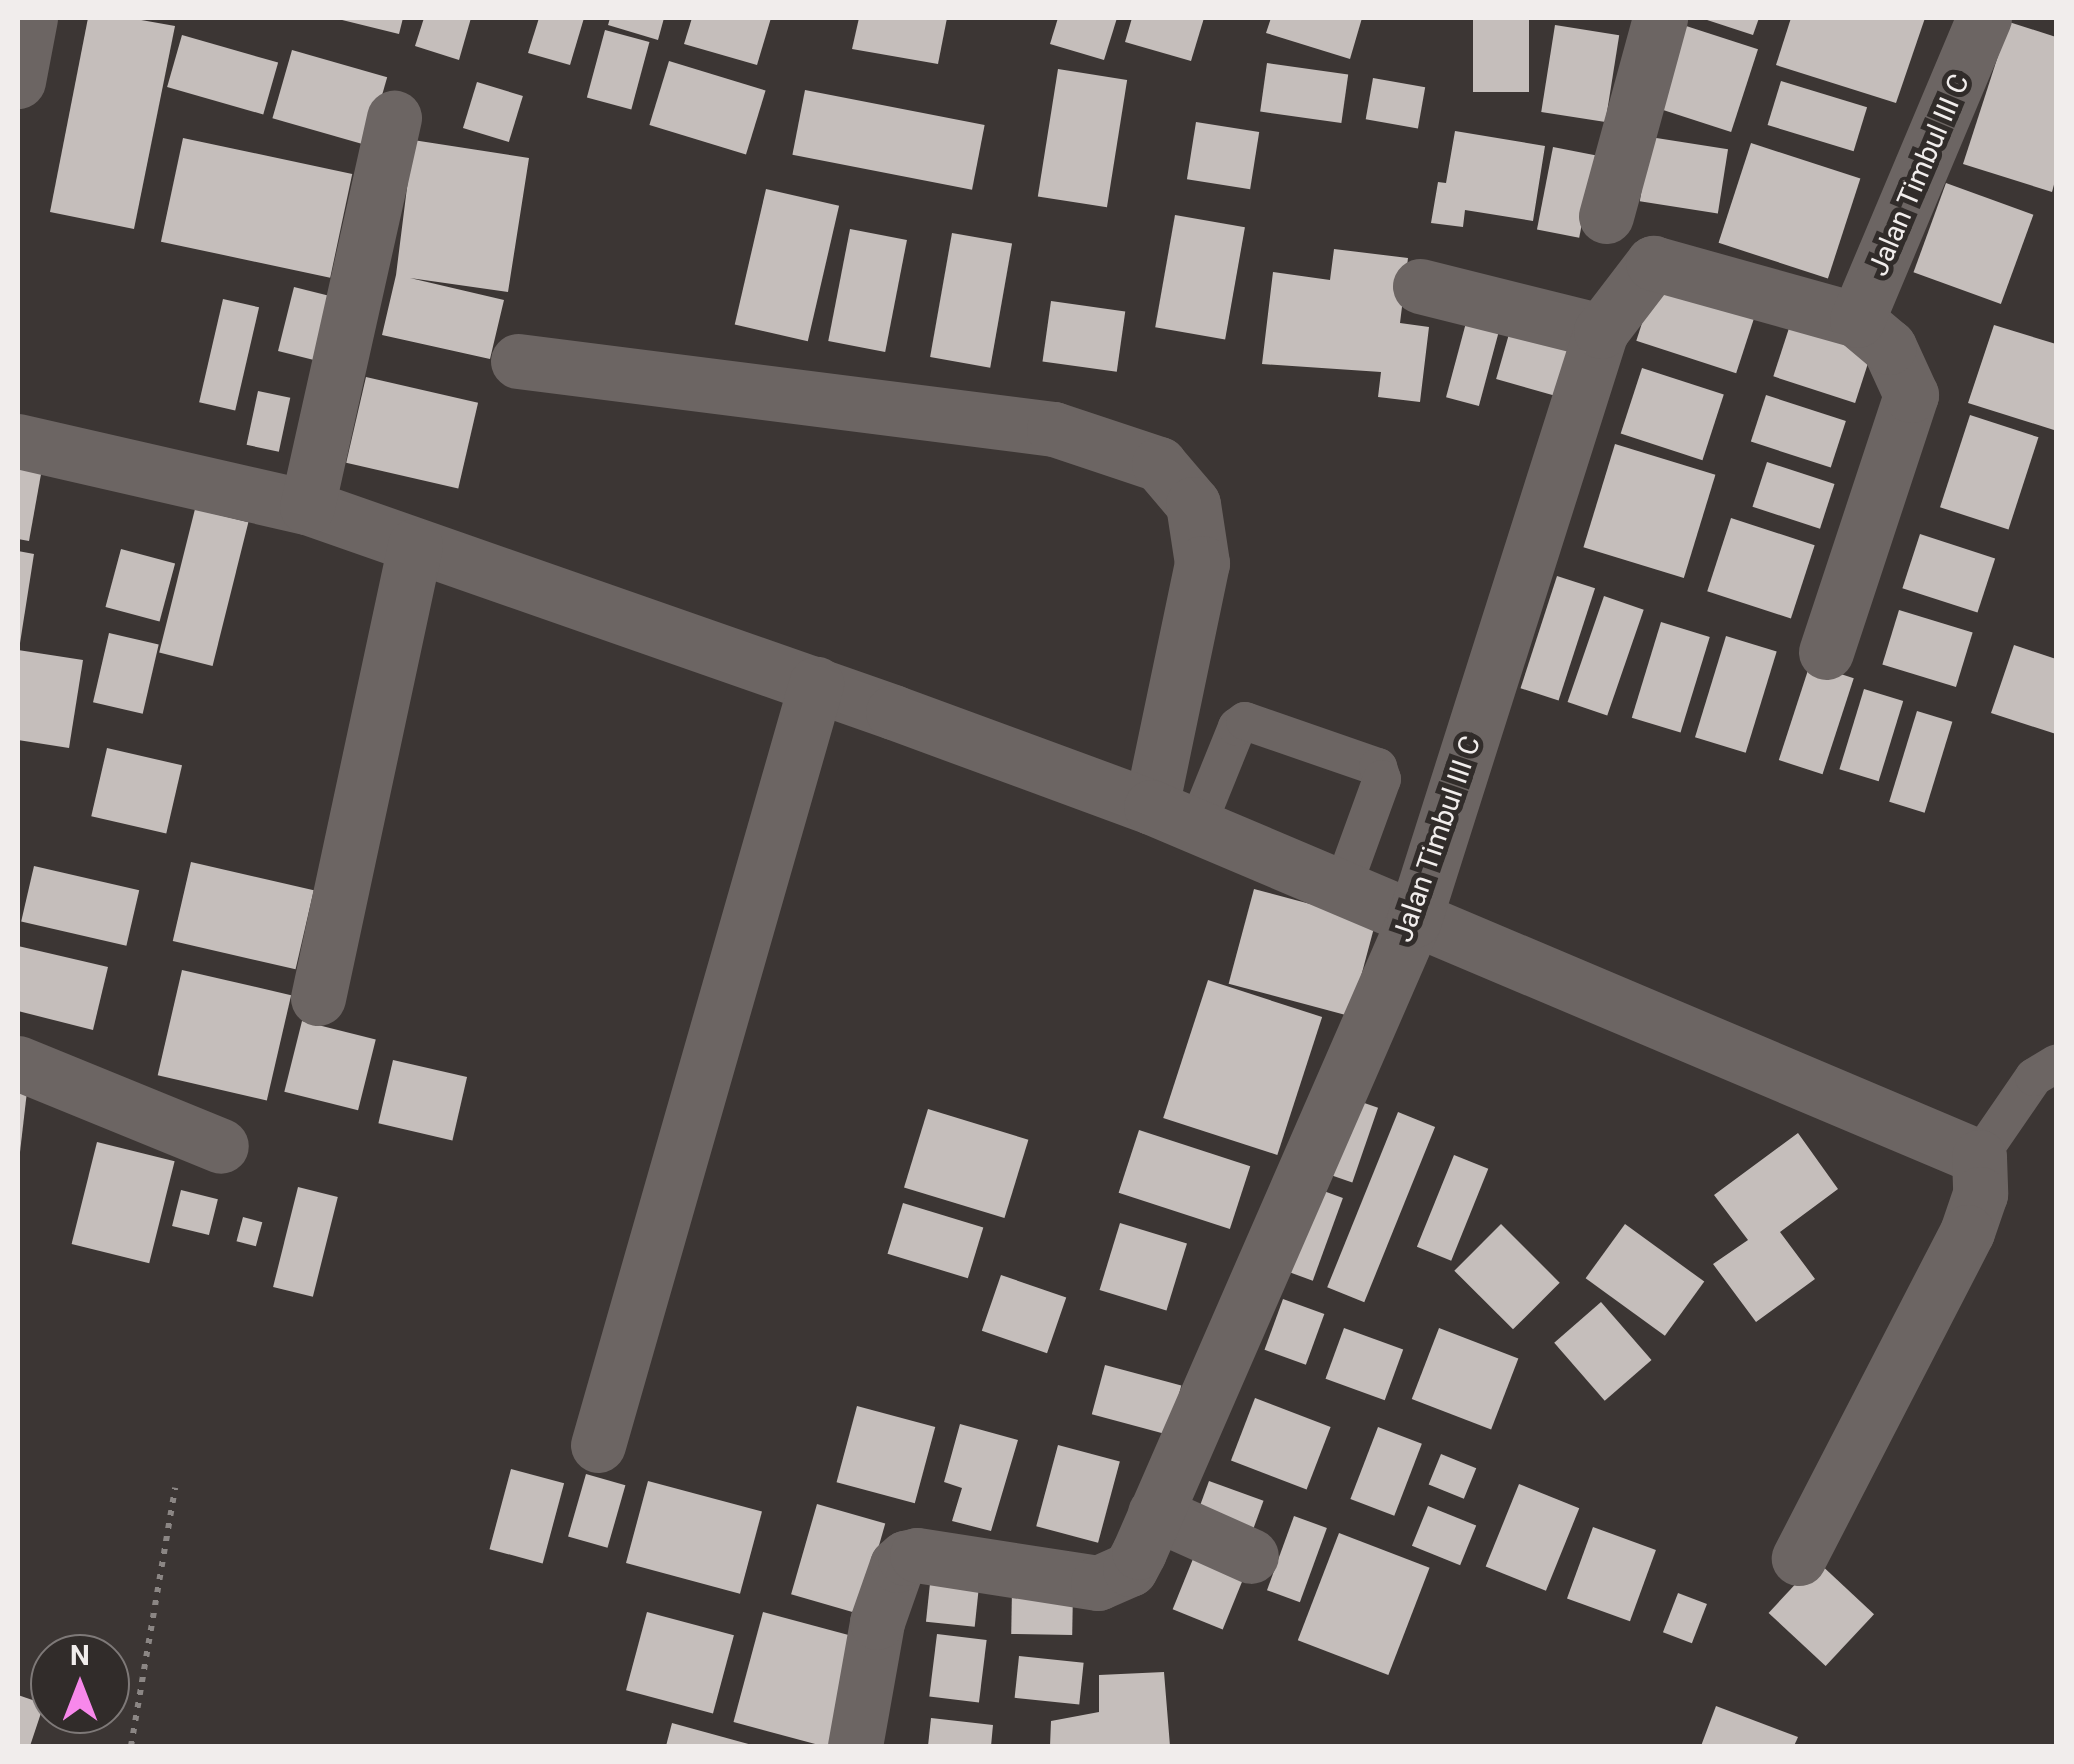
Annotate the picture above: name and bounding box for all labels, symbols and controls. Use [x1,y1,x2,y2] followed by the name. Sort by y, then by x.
[1861,69,1977,281] street label: Jalan Timbul III C
[1386,731,1488,947] street label: Jalan Timbul III C
[30,1634,130,1734] north arrow
[70,1639,90,1672] text: N

